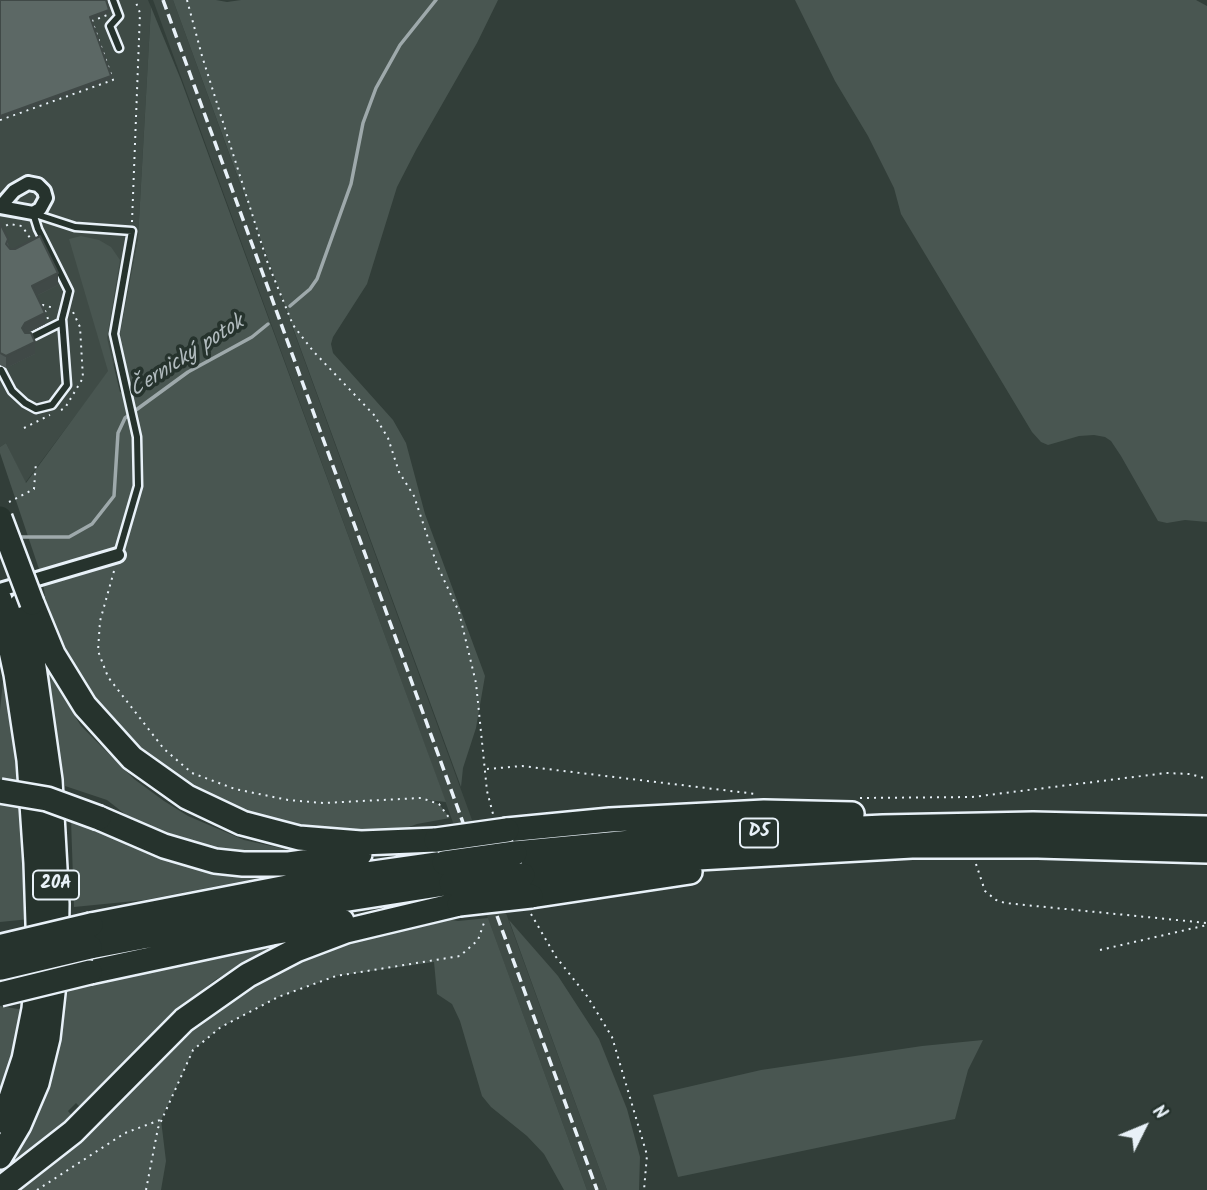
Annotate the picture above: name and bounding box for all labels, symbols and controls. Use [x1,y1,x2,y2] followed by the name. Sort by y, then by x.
[126,312,250,404] water label: Černický potok
[740,818,778,848] road number: D5
[33,870,79,900] road number: 20A
[1109,1092,1179,1162] north arrow
[1144,1098,1174,1127] text: N

